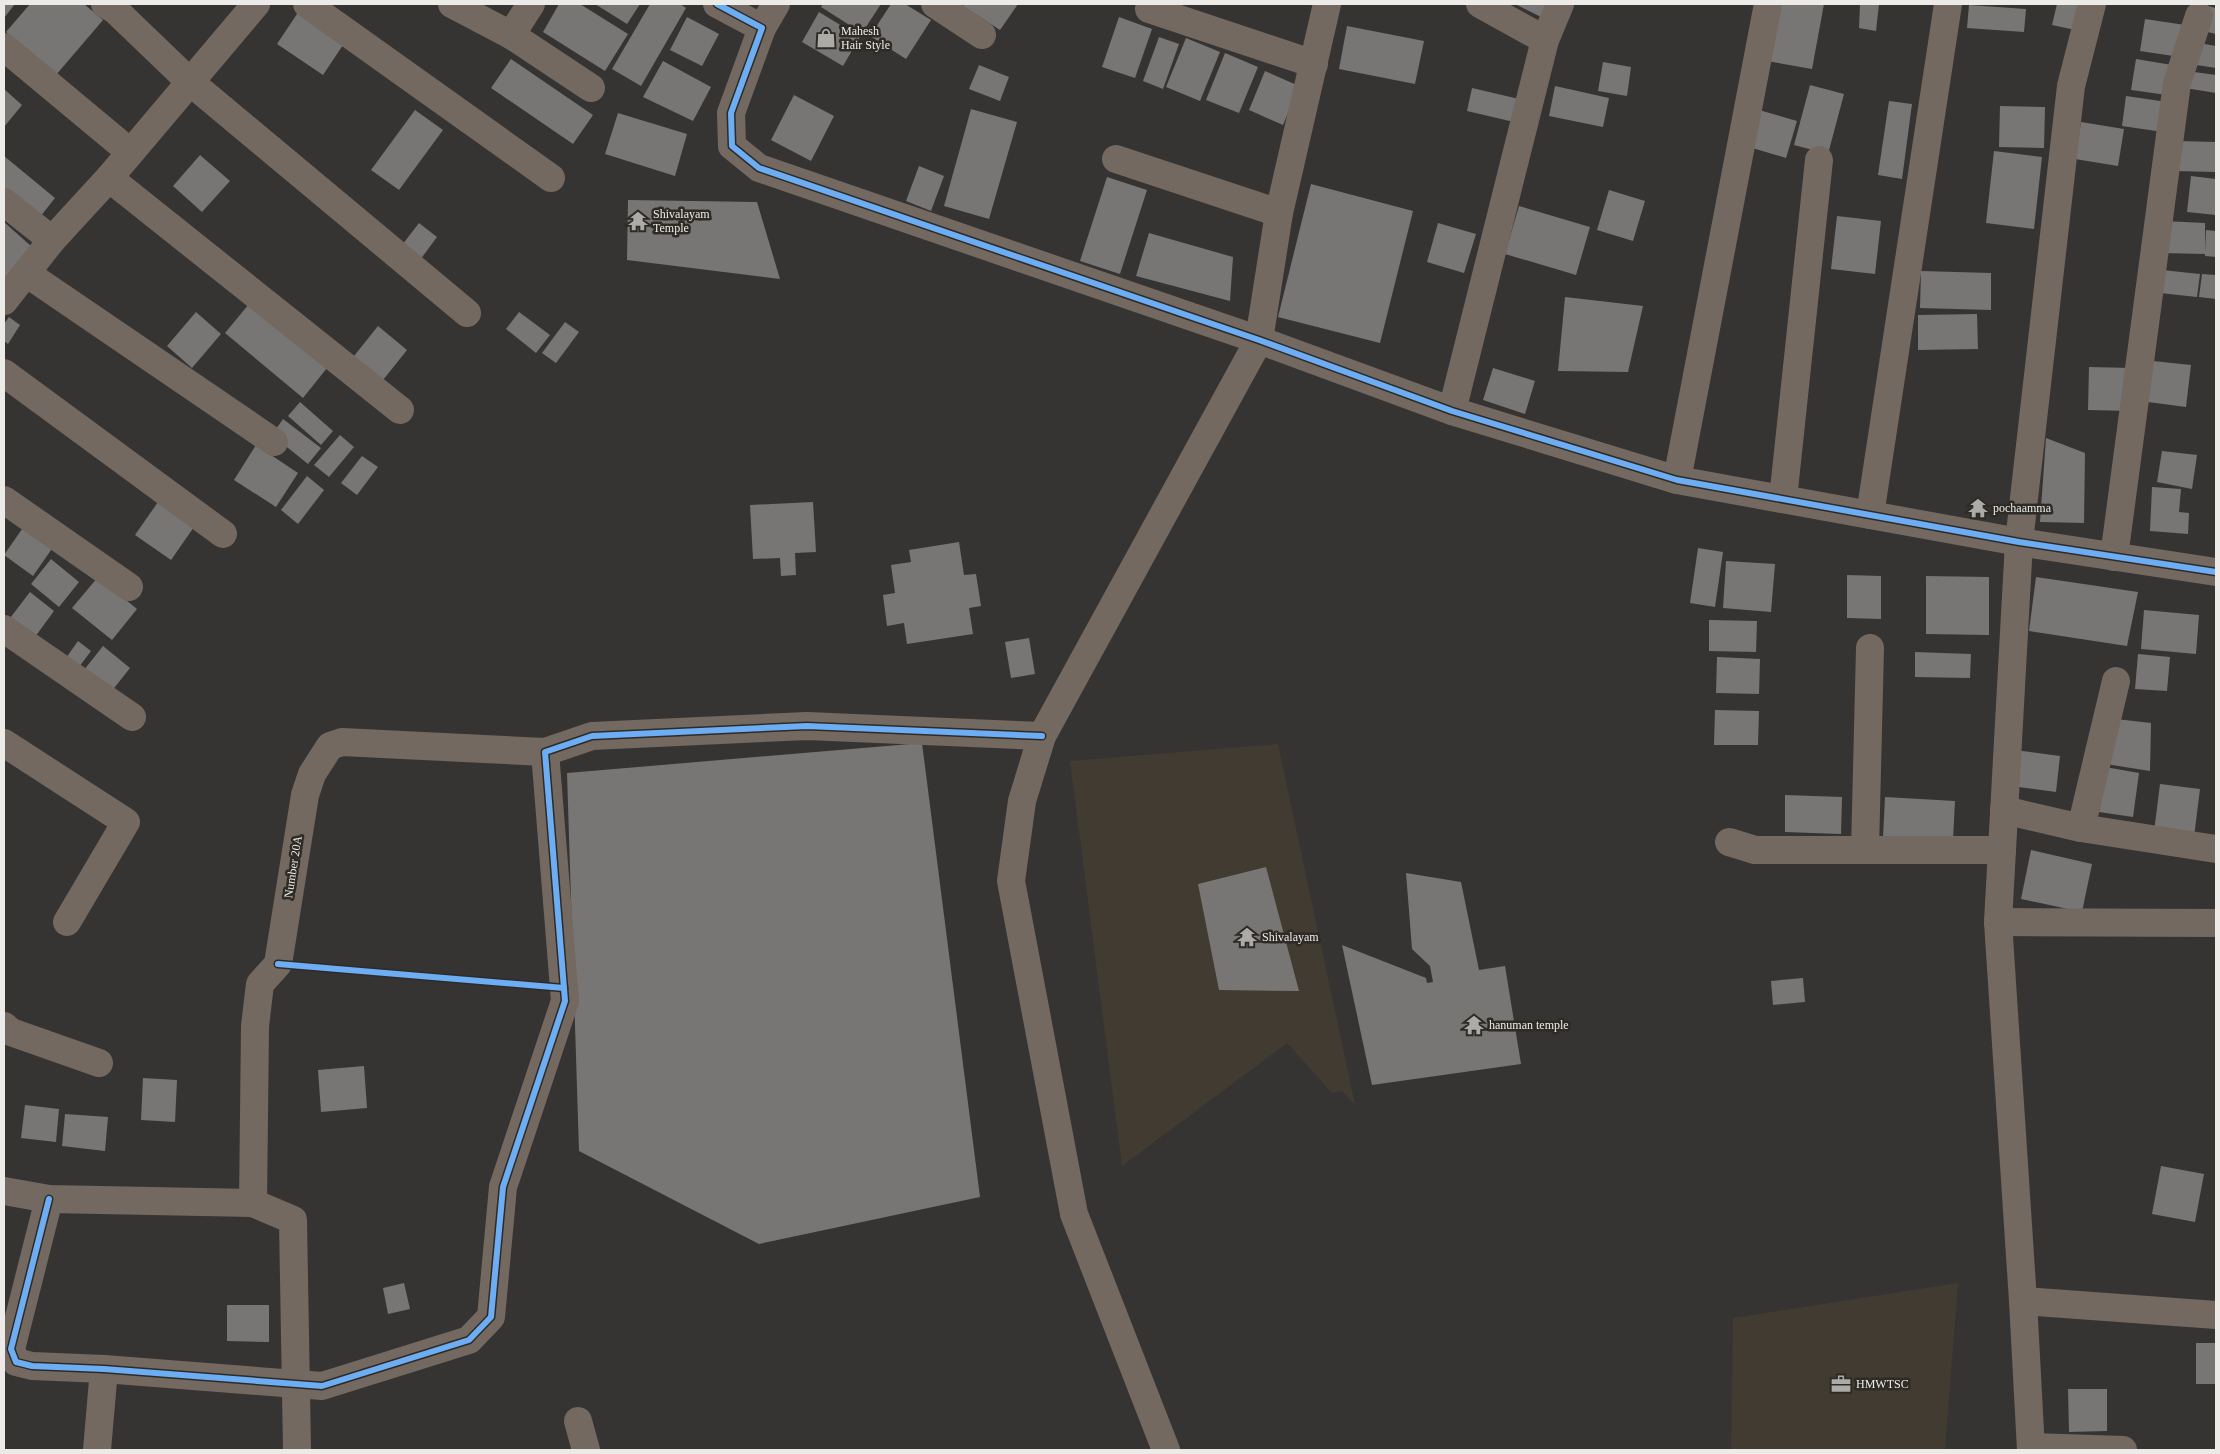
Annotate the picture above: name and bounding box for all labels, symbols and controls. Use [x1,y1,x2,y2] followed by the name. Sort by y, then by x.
[841,24,890,52] place label: Mahesh Hair Style
[815,27,837,49] shop icon: Mahesh Hair Style
[653,207,710,235] place label: Shivalayam Temple
[627,210,649,232] temple icon: Shivalayam Temple
[1967,497,1989,519] temple icon: pochaamma
[1993,501,2052,515] place label: pochaamma
[281,834,305,899] street label: Number 20A
[1236,926,1258,948] temple icon: Shivalayam
[1262,930,1319,944] place label: Shivalayam
[1463,1014,1485,1036] temple icon: hanuman temple
[1489,1018,1569,1032] place label: hanuman temple
[1830,1373,1852,1395] office icon: HMWTSC
[1856,1377,1909,1391] place label: HMWTSC

